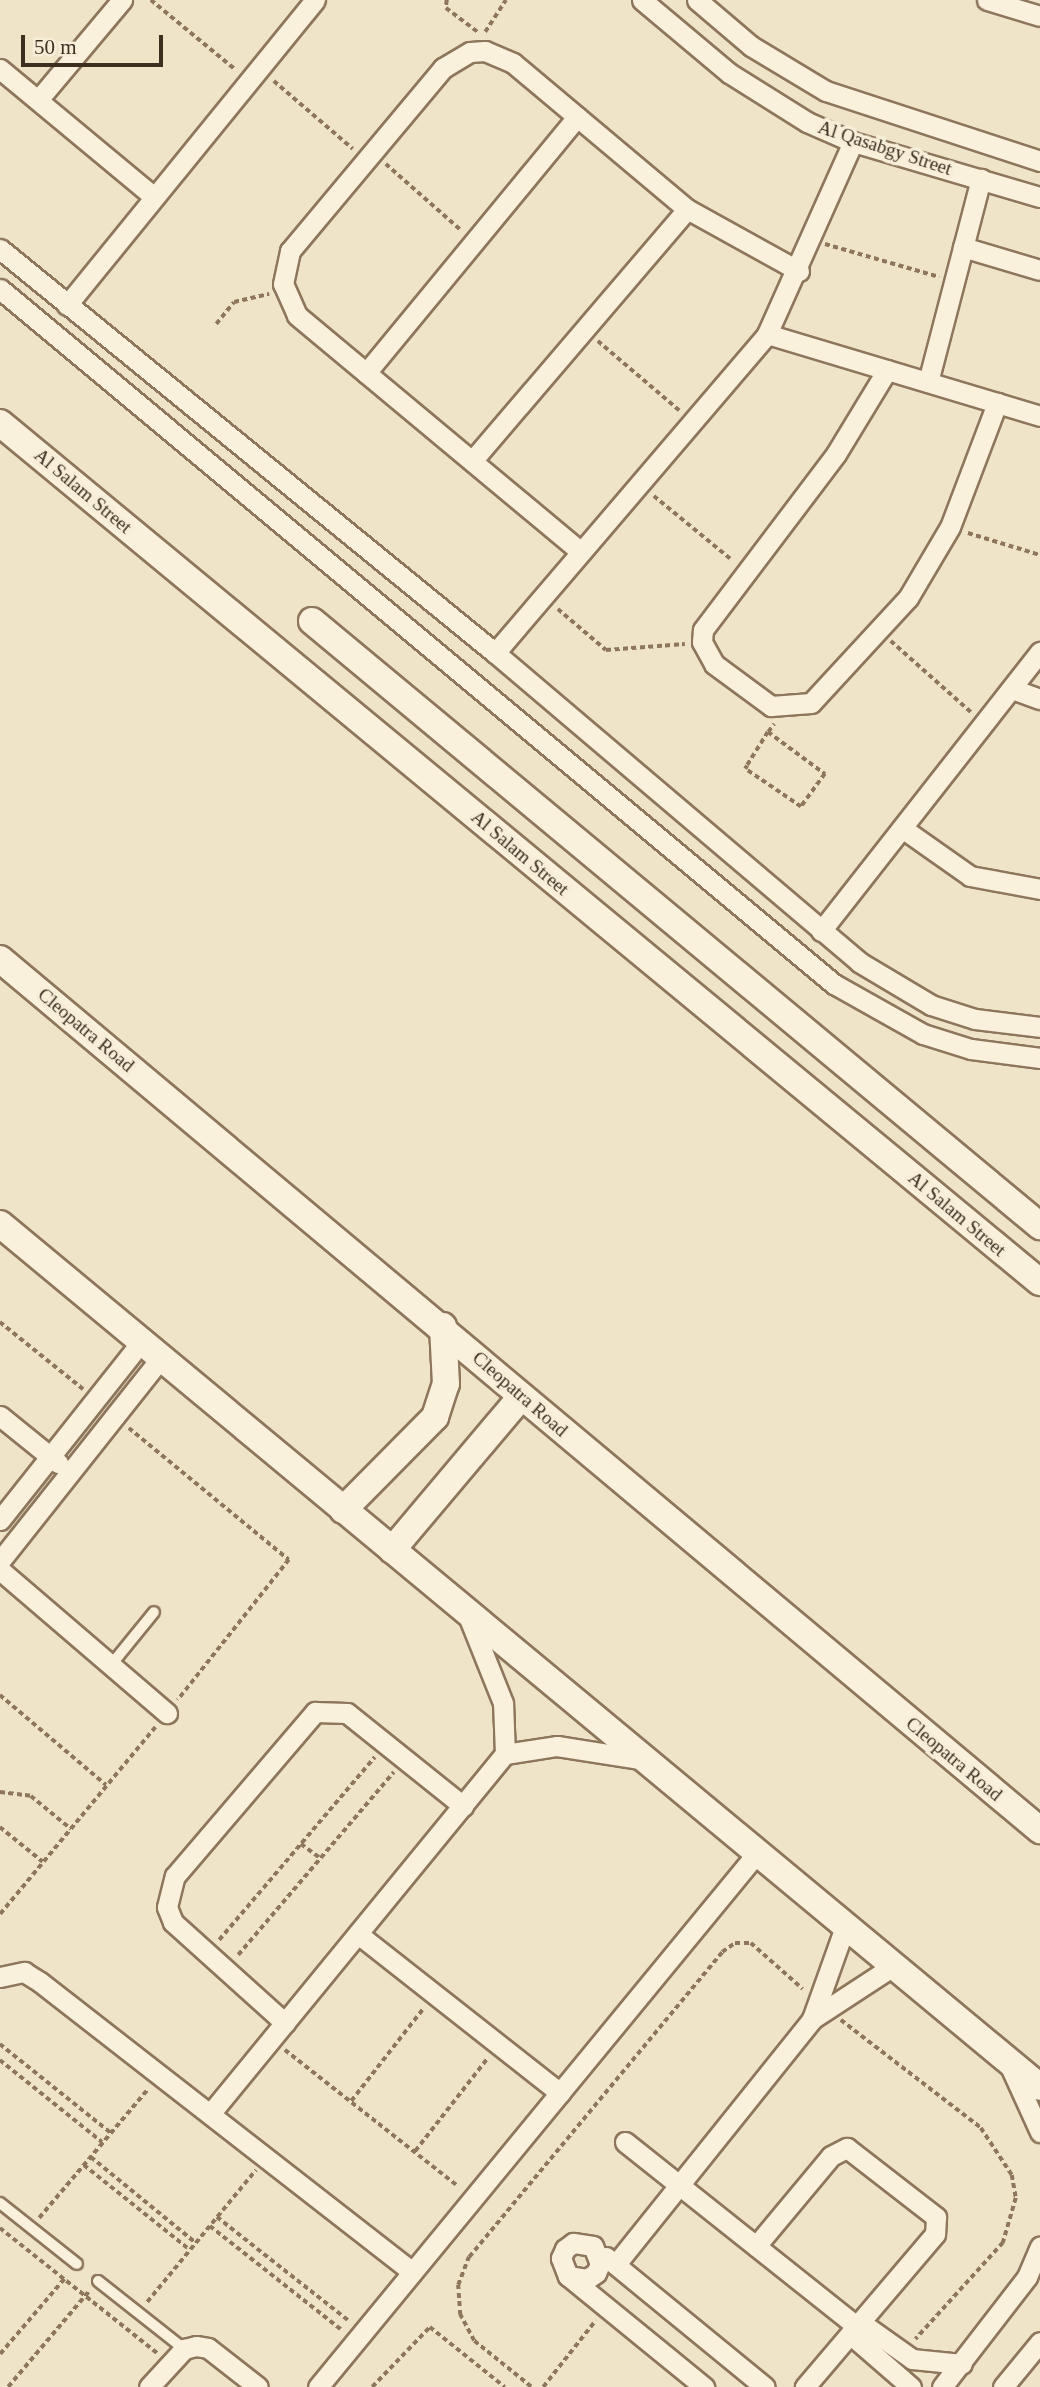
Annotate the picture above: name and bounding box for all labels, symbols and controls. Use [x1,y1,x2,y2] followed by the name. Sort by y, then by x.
[24,21,166,65] scale bar
[34,35,77,59] text: 50 m
[815,116,955,180] street label: Al Qasabgy Street
[30,444,136,538] street label: Al Salam Street
[467,806,573,900] street label: Al Salam Street
[33,983,139,1077] street label: Cleopatra Road
[904,1167,1010,1261] street label: Al Salam Street
[468,1346,572,1442] street label: Cleopatra Road
[901,1712,1007,1806] street label: Cleopatra Road

